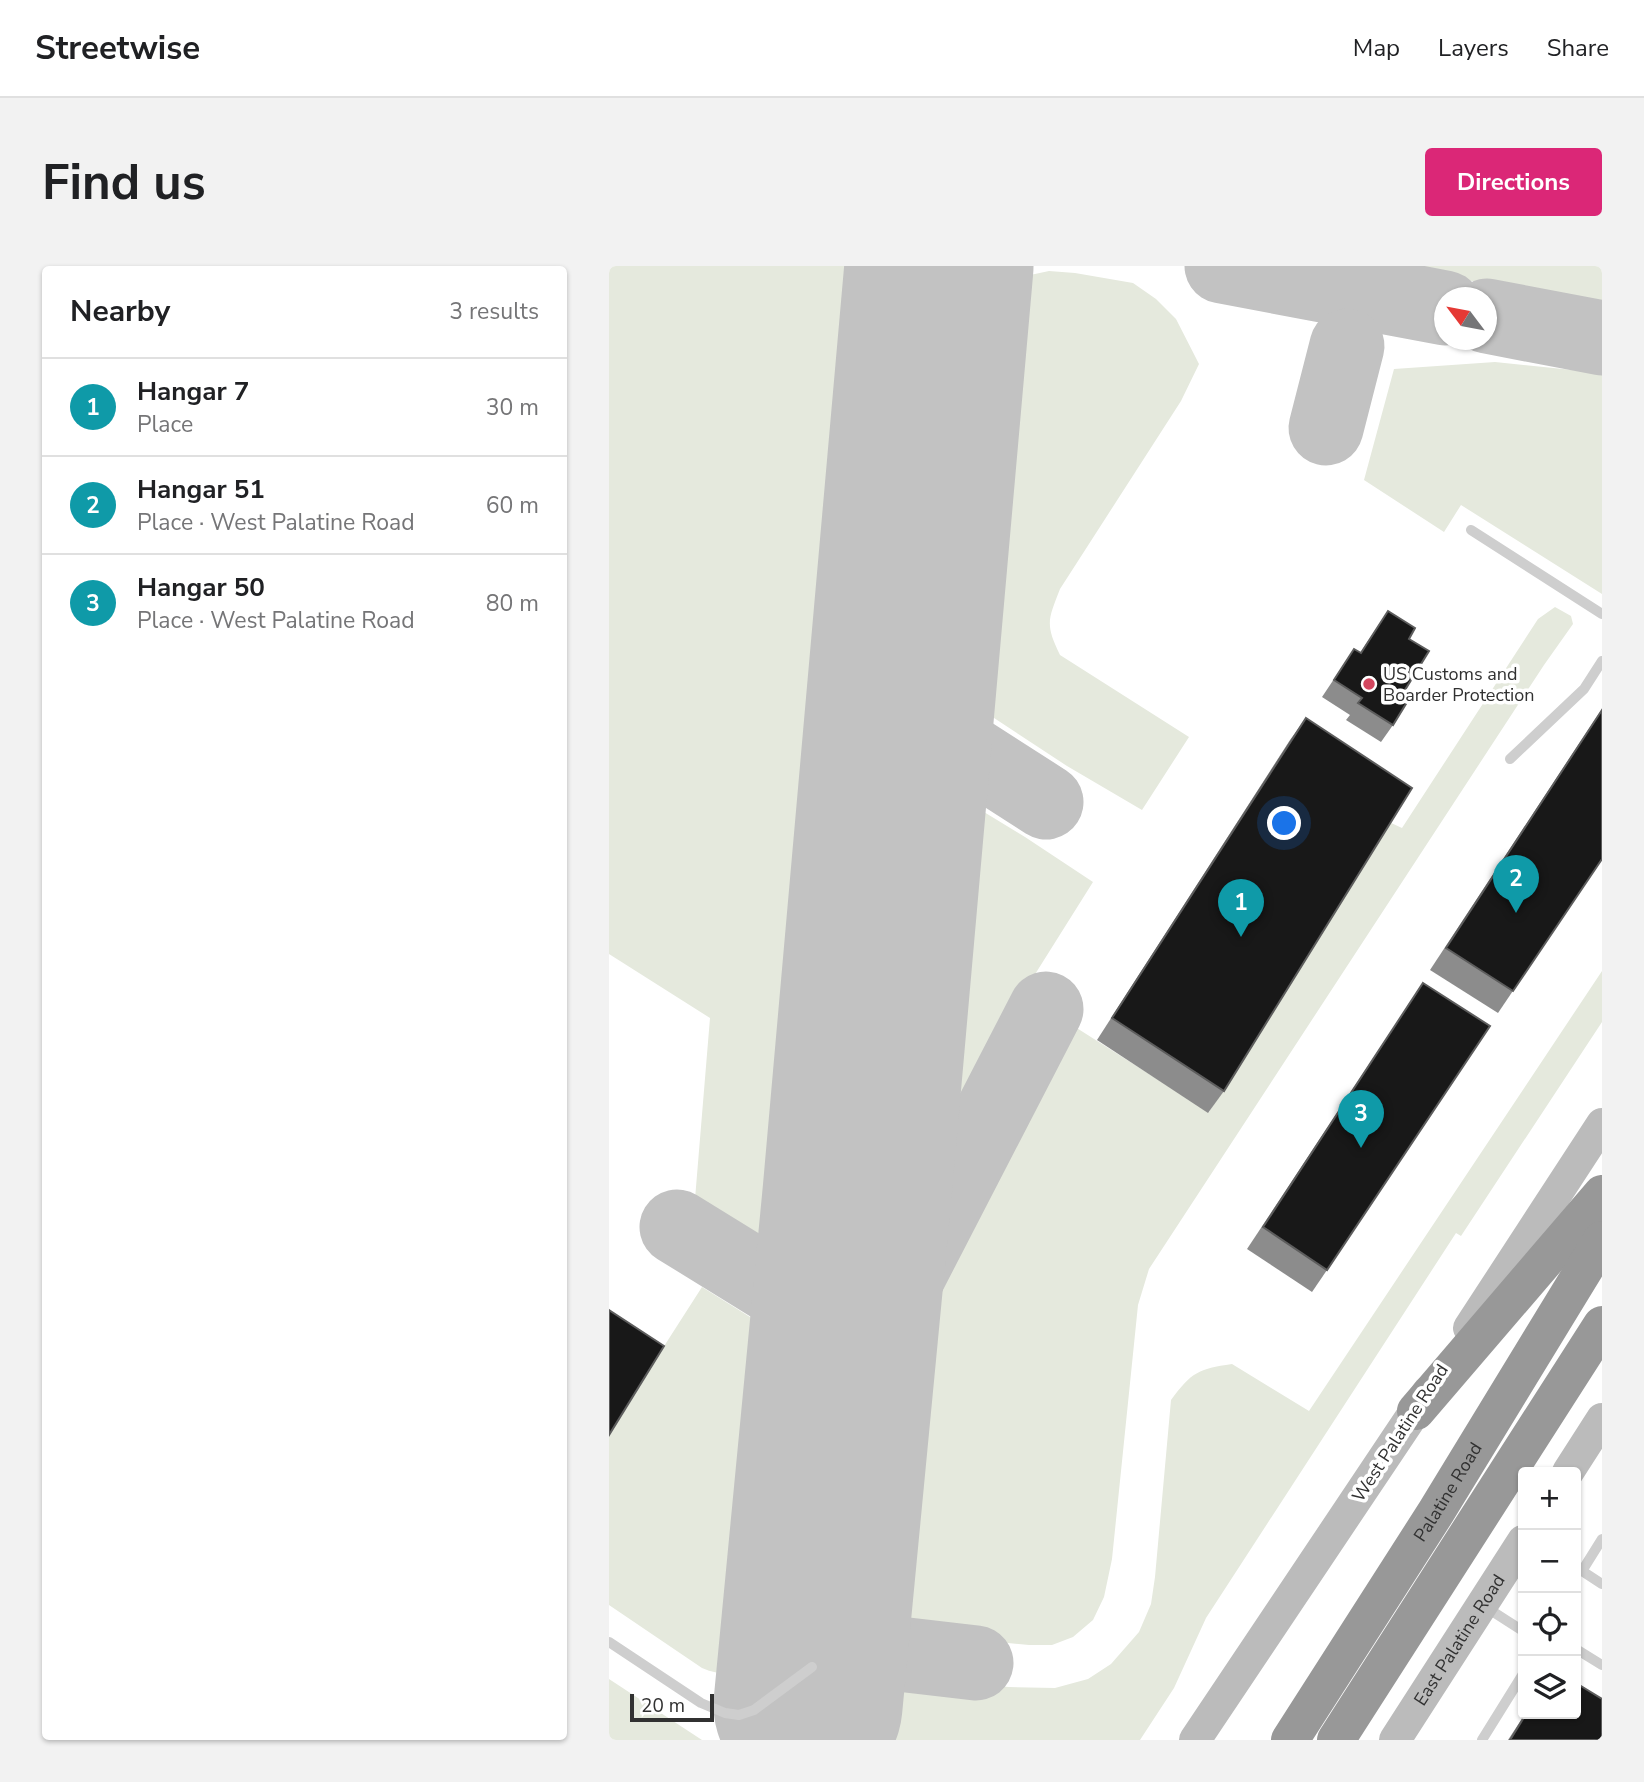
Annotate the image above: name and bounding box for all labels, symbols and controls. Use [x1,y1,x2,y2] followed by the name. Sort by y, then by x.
[35,26,200,71] text: Streetwise
[1353,32,1400,64] text: Map
[1438,32,1509,64] text: Layers
[1547,32,1609,64] text: Share
[1425,148,1602,216] button: Directions
[42,149,206,216] text: Find us
[1434,287,1497,350] north arrow
[70,291,170,332] text: Nearby
[449,296,539,327] text: 3 results
[137,374,249,409] text: Hangar 7
[86,392,100,423] text: 1
[486,392,539,423] text: 30 m
[137,409,193,440] text: Place
[137,472,265,507] text: Hangar 51
[86,490,100,521] text: 2
[486,490,539,521] text: 60 m
[137,507,415,538] text: Place · West Palatine Road
[137,570,265,605] text: Hangar 50
[86,588,100,619] text: 3
[486,588,539,619] text: 80 m
[137,605,415,636] text: Place · West Palatine Road
[1383,662,1534,707] place label: US Customs and Boarder Protection
[1361,676,1377,692] marker: US Customs and Boarder Protection
[1267,806,1301,840] your location
[1493,855,1539,913] pin: 2
[1218,879,1264,937] pin: 1
[1338,1090,1384,1148] pin: 3
[1347,1360,1453,1506] street label: West Palatine Road
[1409,1438,1487,1544] street label: Palatine Road
[1518,1467,1581,1719] map controls
[1518,1467,1581,1530] button: +
[1518,1530,1581,1593] button: −
[1408,1570,1510,1710] street label: East Palatine Road
[1518,1593,1581,1656] button: locate
[1518,1656,1581,1719] button: layers
[630,1691,714,1723] scale bar
[641,1693,685,1719] text: 20 m

